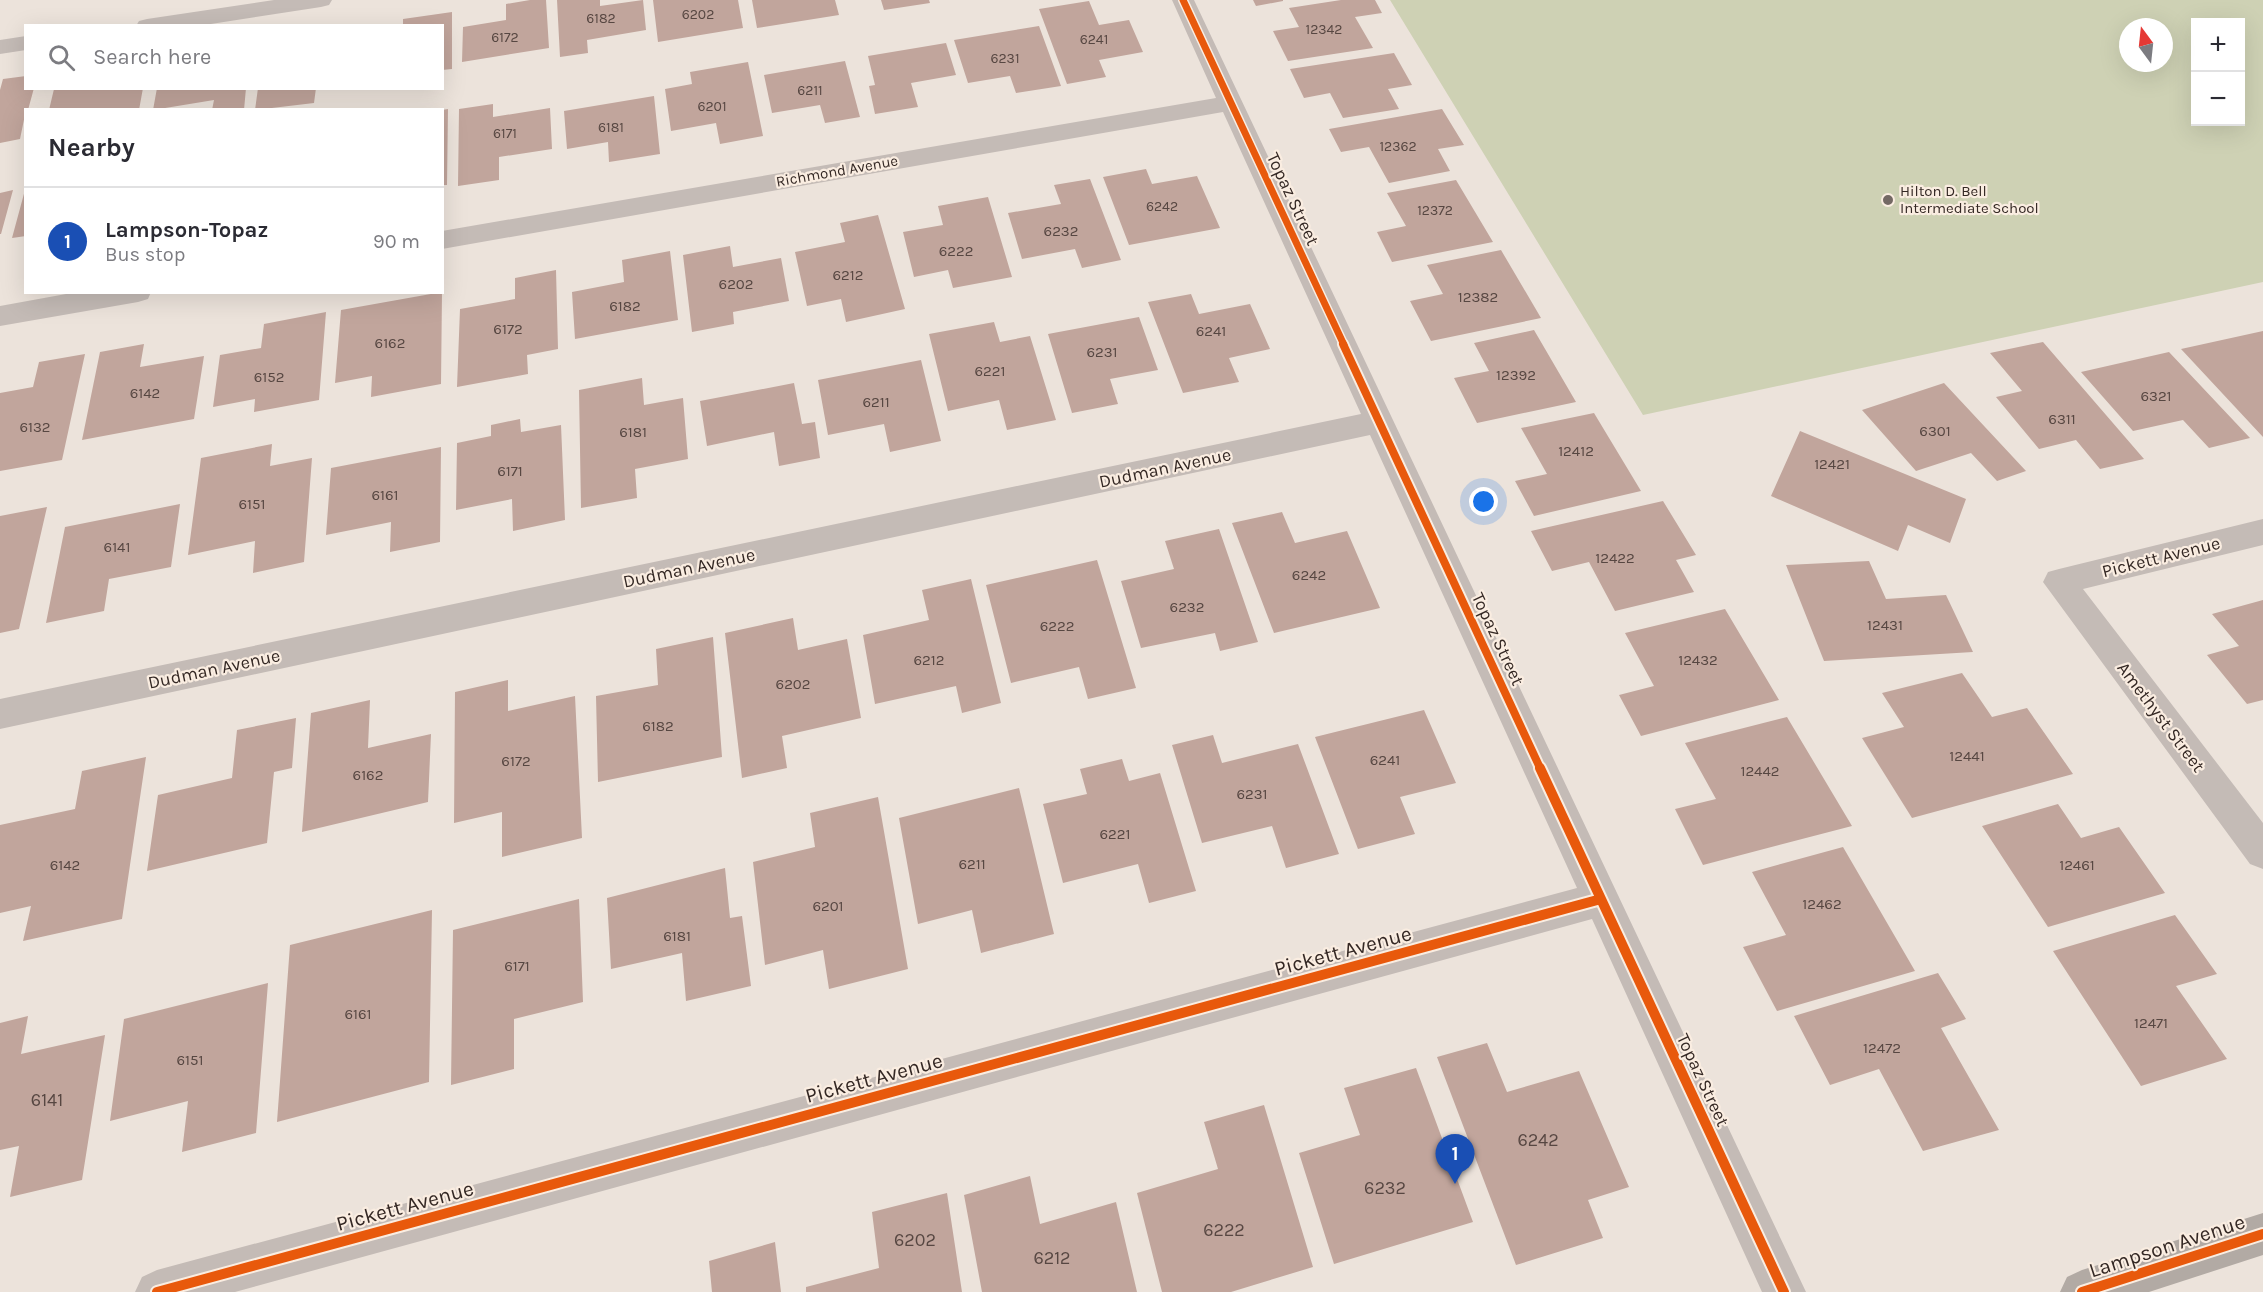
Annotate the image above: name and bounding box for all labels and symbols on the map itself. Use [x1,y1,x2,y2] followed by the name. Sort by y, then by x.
[682,6,714,23] house number: 6202
[586,10,616,27] house number: 6182
[2119,18,2173,72] north arrow
[1306,21,1342,38] house number: 12342
[491,29,519,46] house number: 6172
[1080,31,1108,48] house number: 6241
[990,50,1020,67] house number: 6231
[797,82,823,99] house number: 6211
[697,98,727,115] house number: 6201
[598,119,624,136] house number: 6181
[493,125,517,142] house number: 6171
[1379,138,1417,155] house number: 12362
[1262,149,1324,249] street label: Topaz Street
[775,151,899,191] street label: Richmond Avenue
[1900,182,2039,217] place label: Hilton D. Bell Intermediate School
[1881,193,1895,207] marker: Hilton D. Bell Intermediate School
[1146,198,1178,215] house number: 6242
[1417,202,1453,219] house number: 12372
[1044,222,1078,240] house number: 6232
[939,242,973,260] house number: 6222
[833,266,863,284] house number: 6212
[719,275,753,293] house number: 6202
[1458,288,1498,306] house number: 12382
[609,297,641,315] house number: 6182
[493,320,523,338] house number: 6172
[1196,322,1226,340] house number: 6241
[375,334,405,352] house number: 6162
[1086,343,1118,361] house number: 6231
[975,362,1005,380] house number: 6221
[1496,366,1536,384] house number: 12392
[254,368,284,386] house number: 6152
[130,384,160,402] house number: 6142
[2140,387,2172,405] house number: 6321
[862,393,890,411] house number: 6211
[2048,410,2076,428] house number: 6311
[19,418,51,436] house number: 6132
[1919,422,1951,440] house number: 6301
[619,423,647,441] house number: 6181
[1558,442,1594,460] house number: 12412
[1097,443,1233,493] street label: Dudman Avenue
[1814,455,1850,473] house number: 12421
[497,462,523,480] house number: 6171
[371,486,399,504] house number: 6161
[1469,487,1498,516] your location
[239,495,265,513] house number: 6151
[2100,532,2222,582] street label: Pickett Avenue
[104,538,130,556] house number: 6141
[621,543,757,593] street label: Dudman Avenue
[1595,549,1635,567] house number: 12422
[1292,566,1326,584] house number: 6242
[1467,589,1529,689] street label: Topaz Street
[1170,598,1204,616] house number: 6232
[1867,616,1903,634] house number: 12431
[1040,617,1074,635] house number: 6222
[146,644,282,694] street label: Dudman Avenue
[914,651,944,669] house number: 6212
[1678,651,1718,669] house number: 12432
[2112,658,2210,777] street label: Amethyst Street
[776,675,810,693] house number: 6202
[642,717,674,735] house number: 6182
[1949,747,1985,765] house number: 12441
[1370,751,1400,769] house number: 6241
[501,752,531,770] house number: 6172
[1740,762,1780,780] house number: 12442
[353,766,383,784] house number: 6162
[1236,785,1268,803] house number: 6231
[1100,825,1130,843] house number: 6221
[958,855,986,873] house number: 6211
[50,856,80,874] house number: 6142
[2059,856,2095,874] house number: 12461
[1802,895,1842,913] house number: 12462
[812,897,844,915] house number: 6201
[1272,921,1414,981] street label: Pickett Avenue
[663,927,691,945] house number: 6181
[504,957,530,975] house number: 6171
[344,1005,372,1023] house number: 6161
[2134,1014,2168,1032] house number: 12471
[1672,1030,1734,1130] street label: Topaz Street
[1863,1039,1901,1057] house number: 12472
[803,1048,945,1108] street label: Pickett Avenue
[177,1051,203,1069] house number: 6151
[31,1089,63,1111] house number: 6141
[1517,1129,1559,1151] house number: 6242
[1436,1134,1474,1184] pin: 1
[334,1176,476,1236] street label: Pickett Avenue
[1364,1177,1406,1199] house number: 6232
[2086,1209,2248,1283] street label: Lampson Avenue
[1203,1219,1245,1241] house number: 6222
[894,1229,936,1251] house number: 6202
[1033,1247,1071,1269] house number: 6212

